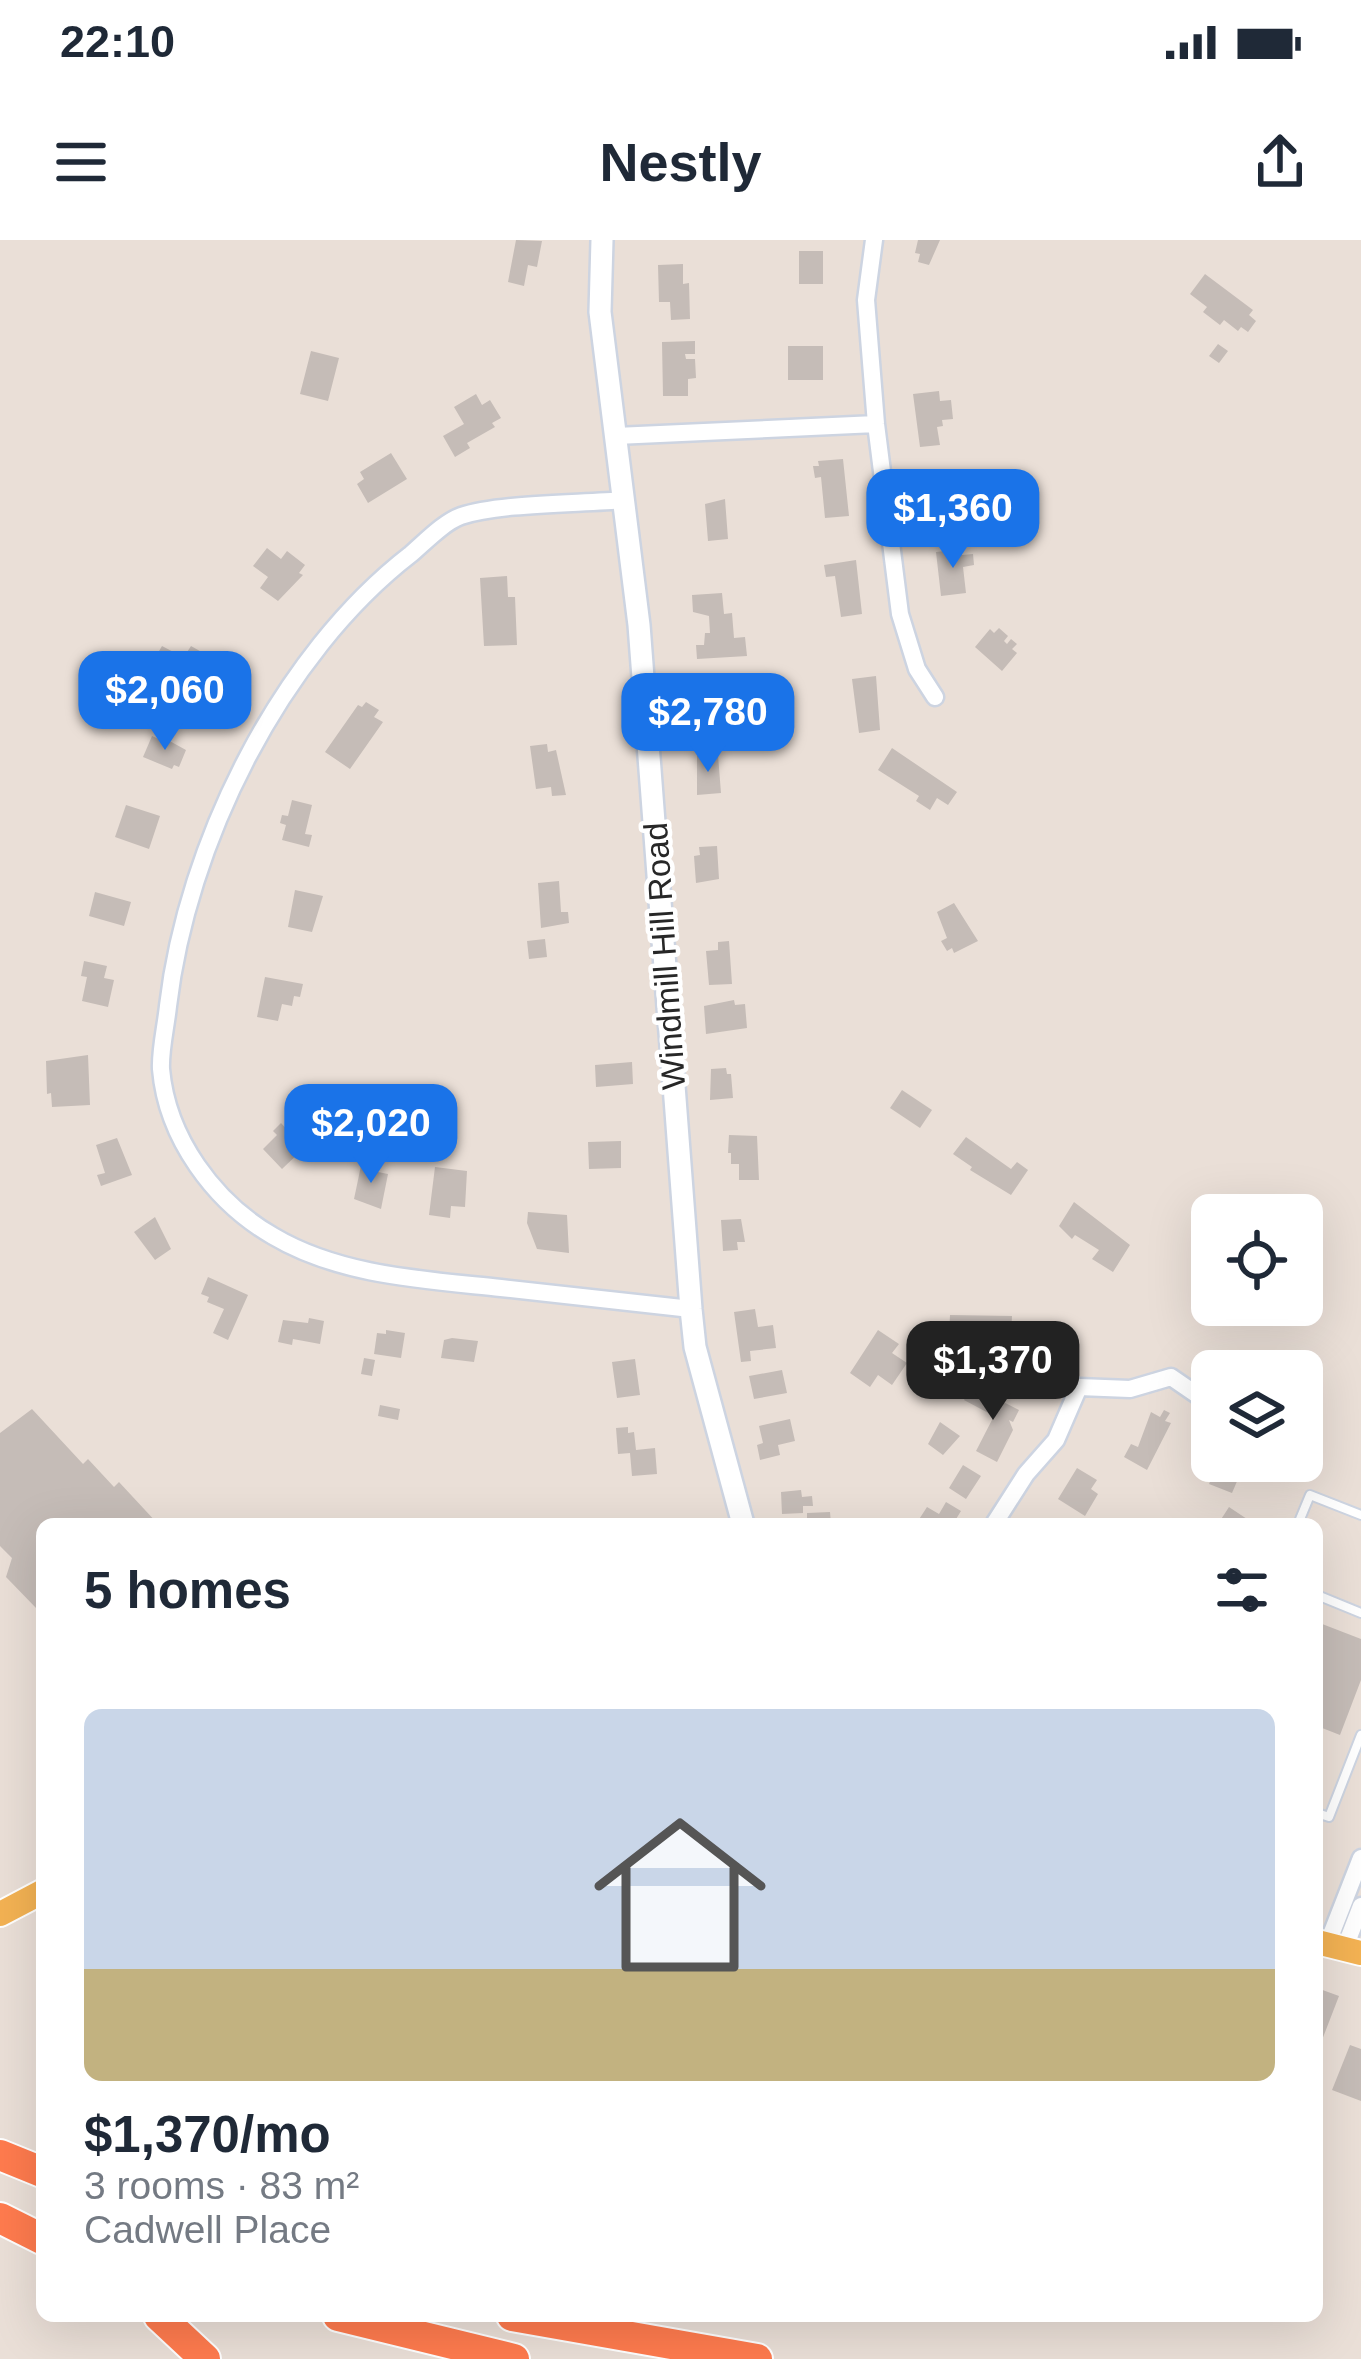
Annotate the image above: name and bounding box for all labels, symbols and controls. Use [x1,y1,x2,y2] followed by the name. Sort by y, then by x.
[60,16,175,67] text: 22:10
[48,129,114,195] icon: menu
[1247,129,1313,195] icon: share
[599,132,762,192] text: Nestly
[855,469,1051,571] pin: $1,360
[893,486,1013,529] text: $1,360
[67,651,263,753] pin: $2,060
[105,668,225,711] text: $2,060
[610,673,806,775] pin: $2,780
[648,690,768,733] text: $2,780
[637,821,692,1091] street label: Windmill Hill Road
[273,1084,469,1186] pin: $2,020
[311,1101,431,1144] text: $2,020
[1191,1194,1323,1482] map controls
[1191,1194,1323,1326] button: locate
[895,1321,1091,1423] pin: $1,370
[933,1338,1053,1381] text: $1,370
[1191,1350,1323,1482] button: layers
[1209,1557,1275,1623] icon: filters
[84,1562,291,1619] text: 5 homes
[572,1787,788,2003] icon: home
[84,2106,331,2163] text: $1,370/mo
[84,2164,359,2207] text: 3 rooms · 83 m²
[84,2208,331,2251] text: Cadwell Place

